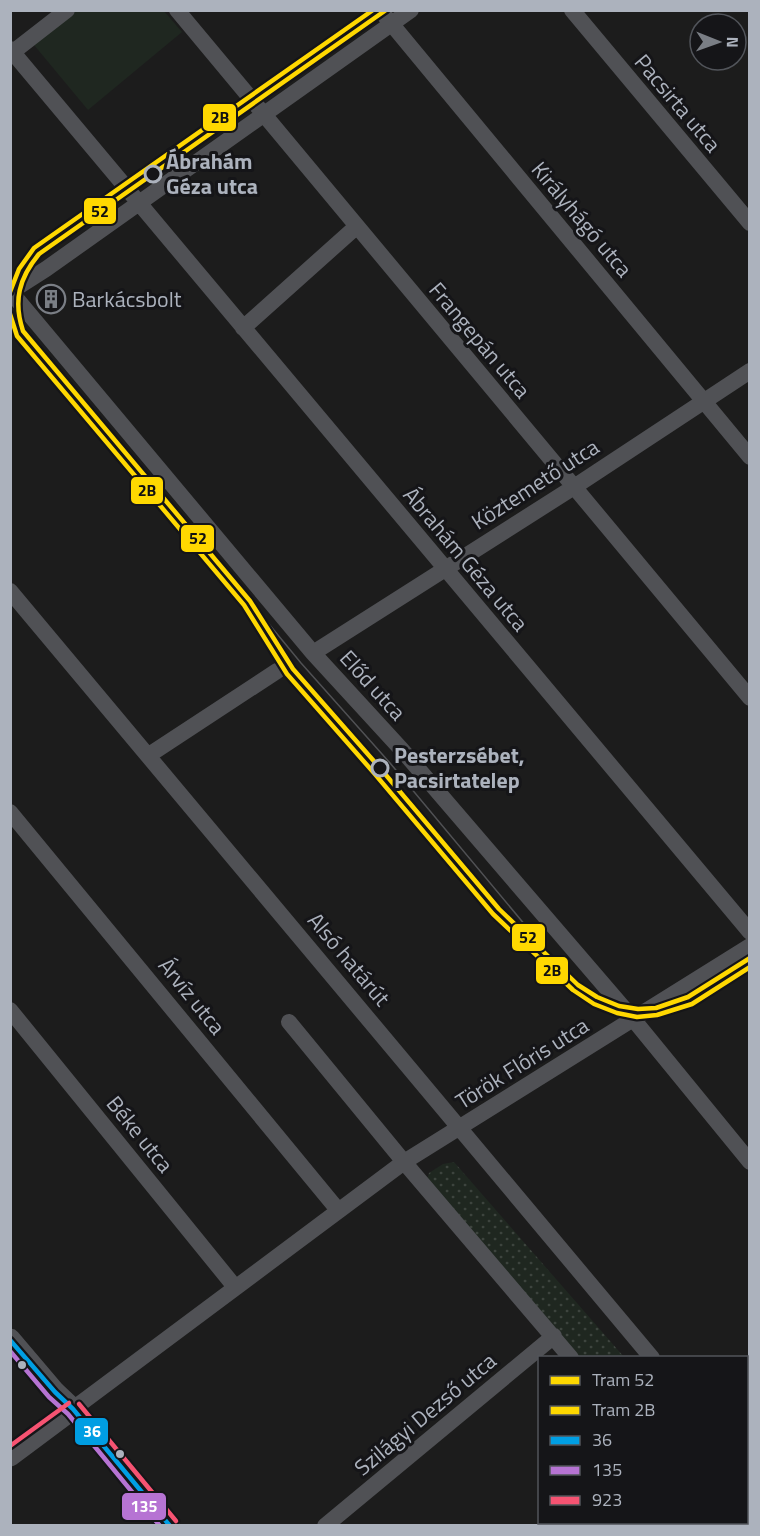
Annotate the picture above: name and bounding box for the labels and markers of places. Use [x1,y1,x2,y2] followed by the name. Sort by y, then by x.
[166,144,258,203] place label: Ábrahám Géza utca
[144,165,162,183] marker: Ábrahám Géza utca
[72,282,182,316] place label: Barkácsbolt
[35,283,67,315] building icon: Barkácsbolt
[394,738,525,797] place label: Pesterzsébet, Pacsirtatelep
[371,759,389,777] marker: Pesterzsébet, Pacsirtatelep
[16,1359,28,1371] unlabelled marker
[114,1448,126,1460] unlabelled marker

